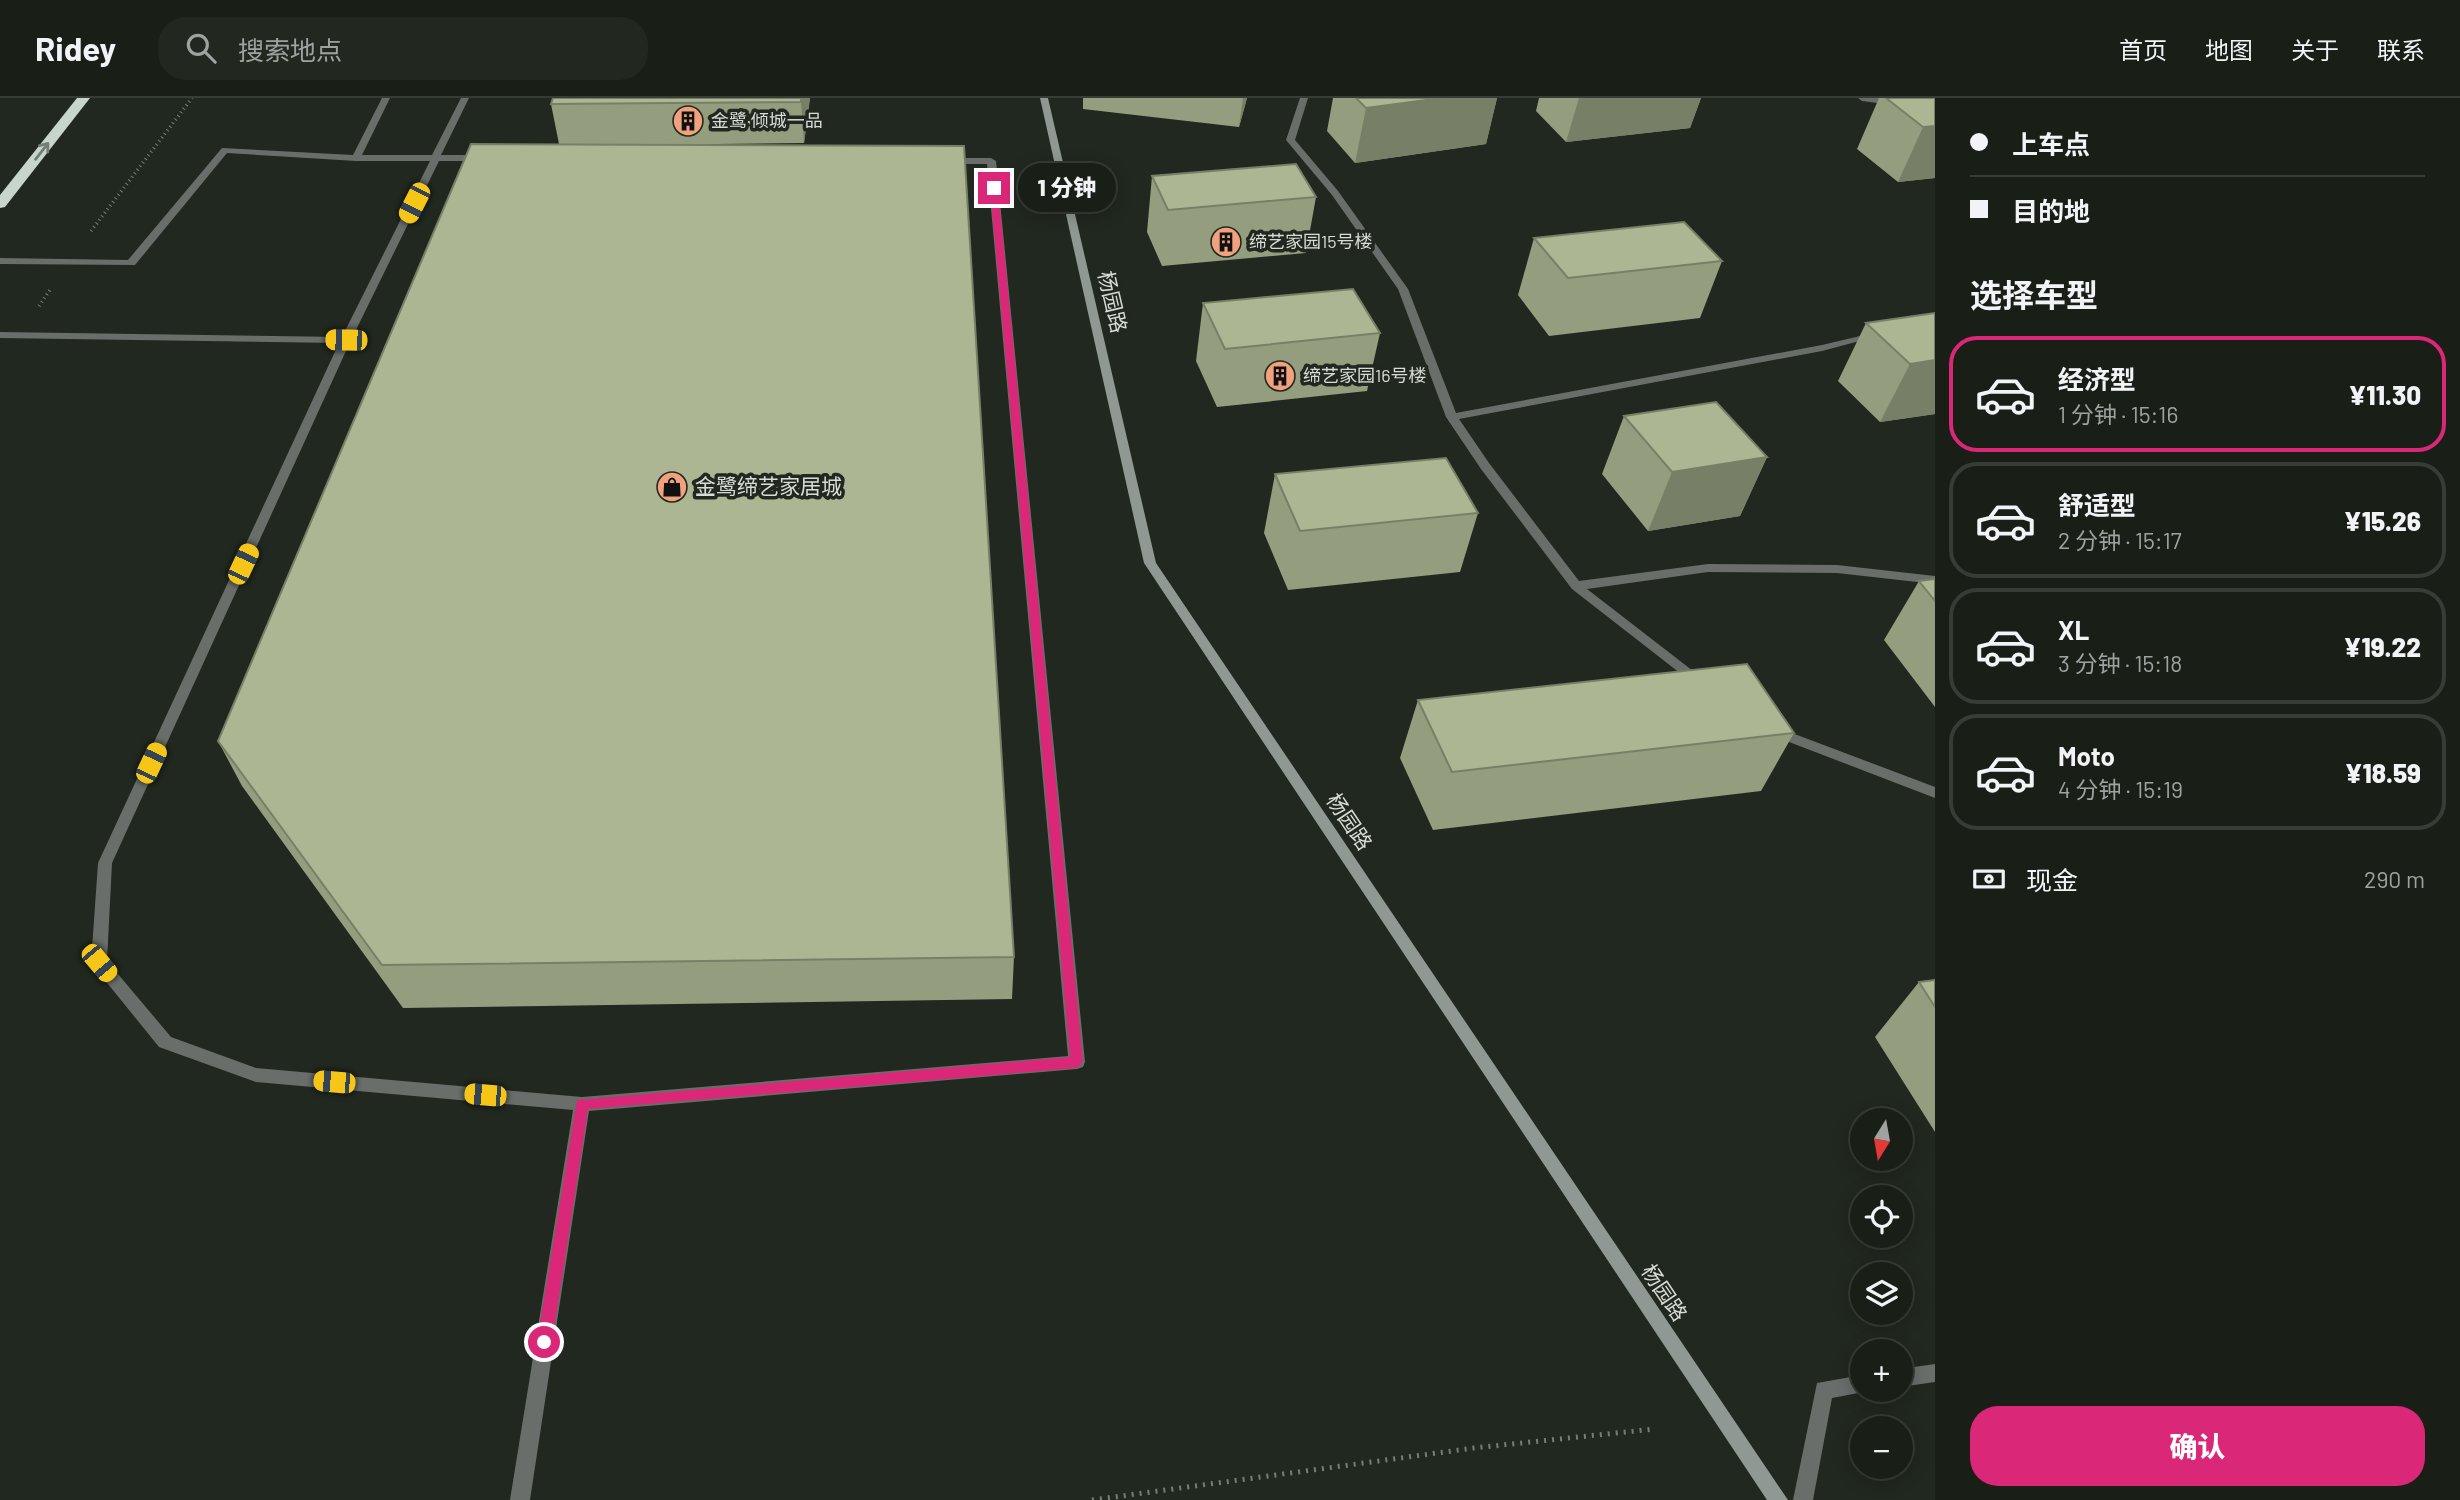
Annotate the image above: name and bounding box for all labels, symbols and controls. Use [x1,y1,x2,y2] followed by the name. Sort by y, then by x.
[158,17,648,80] search box
[35,28,116,68] text: Ridey
[182,29,220,67] icon: search
[238,34,342,65] text: 搜索地点
[2119,35,2167,64] text: 首页
[2205,35,2253,64] text: 地图
[2291,35,2339,64] text: 关于
[2377,35,2425,64] text: 联系
[671,104,705,138] building icon: 金鹭·倾城一品
[711,109,823,131] place label: 金鹭·倾城一品
[2012,128,2090,159] text: 上车点
[34,143,50,161] one-way arrow
[1018,164,1116,212] callout: 1 分钟
[978,172,1010,204] route end
[1038,173,1096,201] text: 1 分钟
[396,180,433,226] car
[2012,195,2090,226] text: 目的地
[1209,225,1243,259] building icon: 缔艺家园15号楼
[1249,230,1373,252] place label: 缔艺家园15号楼
[1094,268,1133,335] street label: 杨园路
[1970,275,2098,313] text: 选择车型
[325,329,368,351] car
[1263,359,1297,393] building icon: 缔艺家园16号楼
[1974,363,2037,426] icon: car
[2058,363,2136,394] text: 经济型
[1303,364,1427,386] place label: 缔艺家园16号楼
[2348,379,2421,410] text: ¥11.30
[2058,400,2178,428] text: 1 分钟 · 15:16
[655,470,689,504] shop icon: 金鹭缔艺家居城
[695,473,842,498] place label: 金鹭缔艺家居城
[1974,489,2037,552] icon: car
[2058,489,2136,520] text: 舒适型
[2344,505,2421,536] text: ¥15.26
[2058,526,2182,554] text: 2 分钟 · 15:17
[225,541,262,587] car
[2058,614,2089,645] text: XL
[1974,615,2037,678] icon: car
[2344,631,2421,662] text: ¥19.22
[2058,649,2182,677] text: 3 分钟 · 15:18
[133,740,170,786] car
[2058,740,2115,771] text: Moto
[1974,741,2037,804] icon: car
[2345,757,2421,788] text: ¥18.59
[2058,775,2183,803] text: 4 分钟 · 15:19
[1322,788,1378,854] street label: 杨园路
[1970,860,2008,898] icon: cash
[2026,864,2078,895] text: 现金
[2364,865,2425,893] text: 290 m
[78,940,121,986] car
[313,1070,356,1094] car
[464,1083,507,1107] car
[1850,1108,1913,1171] north arrow
[1850,1108,1913,1479] map controls
[1850,1185,1913,1248] button: locate
[1637,1259,1693,1325] street label: 杨园路
[1850,1262,1913,1325] button: layers
[528,1326,560,1358] route start
[1850,1339,1913,1402] button: +
[1970,1406,2425,1486] button: 确认
[1850,1416,1913,1479] button: −

